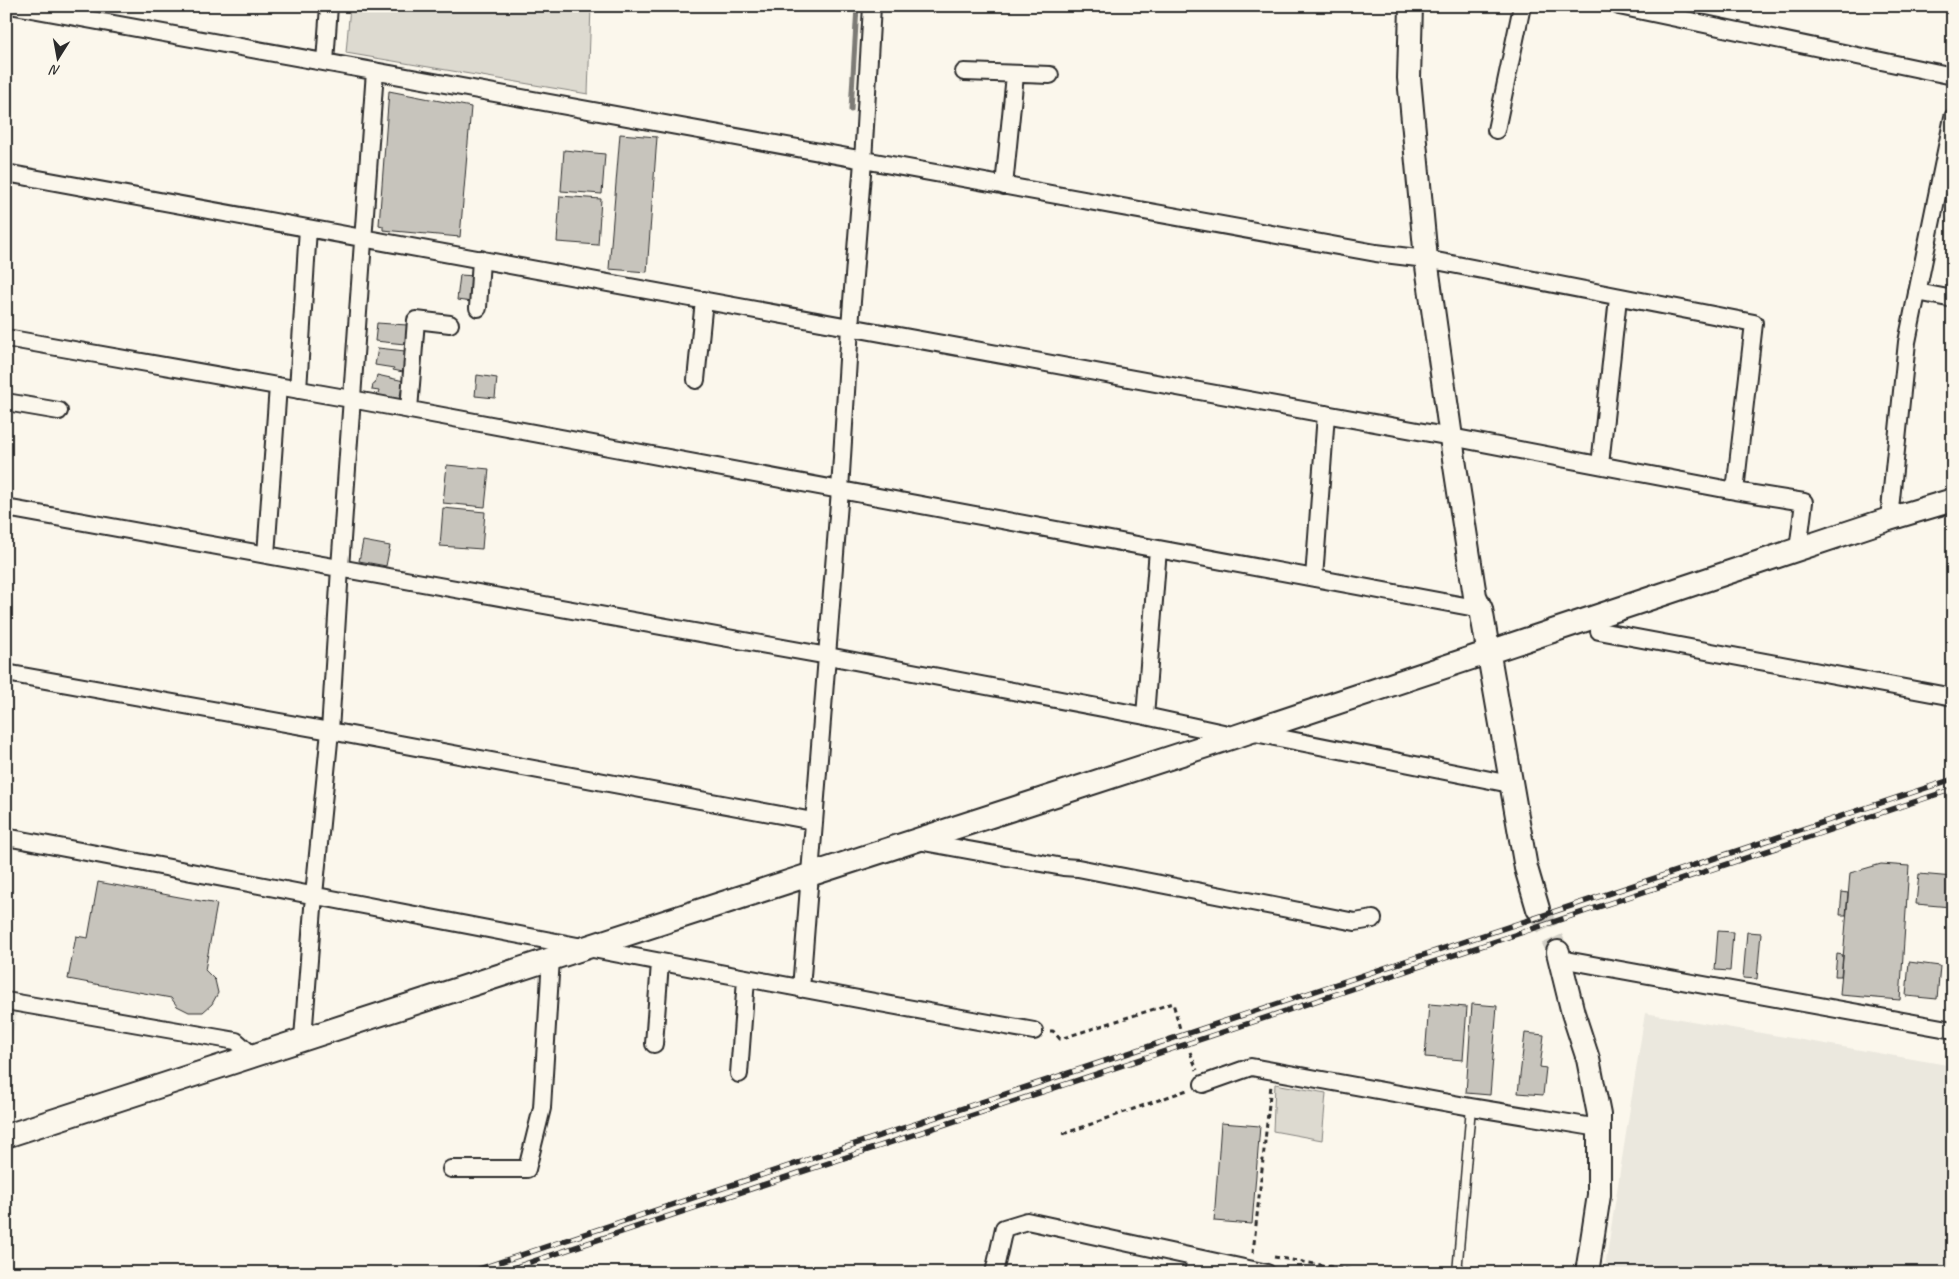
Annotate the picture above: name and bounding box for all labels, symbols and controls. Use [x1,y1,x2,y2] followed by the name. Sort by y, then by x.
[32,32,82,82] north arrow
[47,61,61,79] text: N

